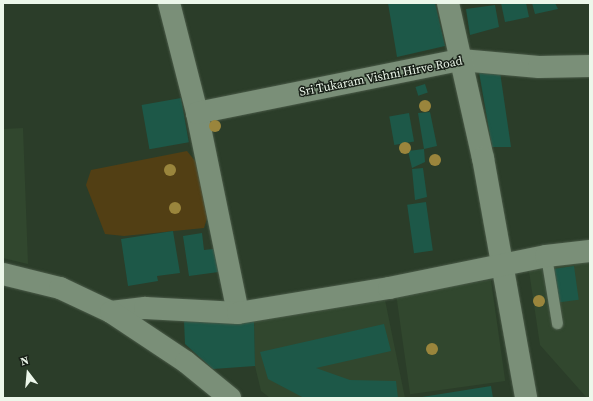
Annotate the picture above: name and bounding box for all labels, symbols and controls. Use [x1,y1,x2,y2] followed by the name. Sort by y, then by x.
[298,54,464,100] street label: Sri Tukaram Vishni Hirve Road
[8,353,48,393] north arrow
[19,353,30,369] text: N

